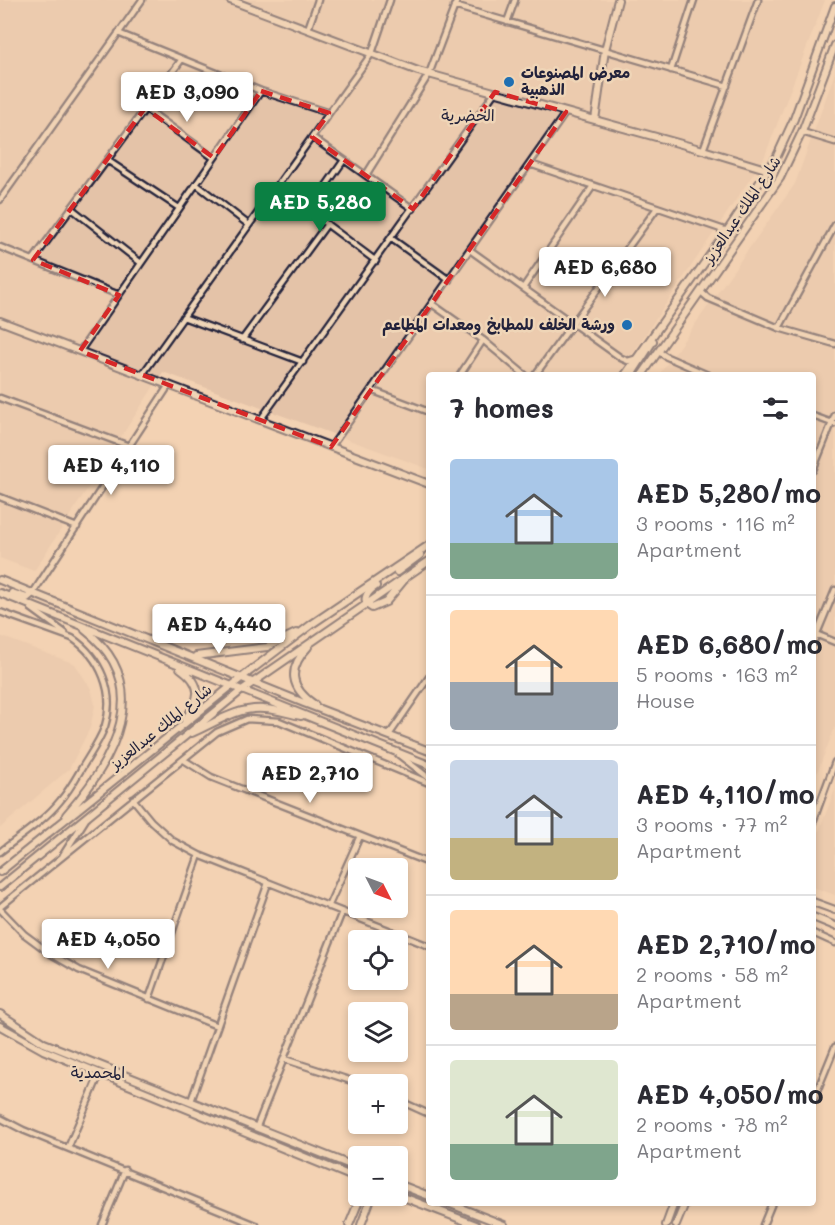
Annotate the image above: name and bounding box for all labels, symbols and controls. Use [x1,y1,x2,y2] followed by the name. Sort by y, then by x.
[521,62,630,99] place label: معرض المصنوعات الذهبية
[118,72,256,123] pin: AED 3,090
[502,75,516,89] marker: معرض المصنوعات الذهبية
[135,78,239,104] text: AED 3,090
[441,104,495,125] district label: الخضرية
[697,152,786,269] street label: شارع الملك عبدالعزيز
[251,182,389,233] pin: AED 5,280
[269,188,371,214] text: AED 5,280
[536,247,674,298] pin: AED 6,680
[553,253,657,279] text: AED 6,680
[382,314,615,336] place label: ورشة الخلف للمطابخ ومعدات المطاعم
[620,318,634,332] marker: ورشة الخلف للمطابخ ومعدات المطاعم
[450,391,554,425] text: 7 homes
[759,392,792,425] icon: filters
[42,445,180,496] pin: AED 4,110
[62,451,160,477] text: AED 4,110
[636,476,821,510] text: AED 5,280/mo
[498,483,570,555] icon: home
[636,510,795,536] text: 3 rooms · 116 m²
[636,536,742,562] text: Apartment
[150,604,288,655] pin: AED 4,440
[166,610,272,636] text: AED 4,440
[636,627,823,661] text: AED 6,680/mo
[498,634,570,706] icon: home
[636,661,798,687] text: 5 rooms · 163 m²
[104,679,216,776] street label: شارع الملك عبدالعزيز
[636,687,695,713] text: House
[241,753,379,804] pin: AED 2,710
[261,759,359,785] text: AED 2,710
[636,777,815,811] text: AED 4,110/mo
[498,784,570,856] icon: home
[636,811,787,837] text: 3 rooms · 77 m²
[636,837,742,863] text: Apartment
[348,858,408,918] north arrow
[348,858,408,1206] map controls
[39,919,177,970] pin: AED 4,050
[56,925,160,951] text: AED 4,050
[636,927,816,961] text: AED 2,710/mo
[348,930,408,990] button: locate
[498,934,570,1006] icon: home
[636,961,788,987] text: 2 rooms · 58 m²
[636,987,742,1013] text: Apartment
[348,1002,408,1062] button: layers
[71,1061,125,1082] district label: المحمدية
[348,1074,408,1134] button: +
[636,1077,823,1111] text: AED 4,050/mo
[498,1084,570,1156] icon: home
[636,1111,788,1137] text: 2 rooms · 78 m²
[636,1137,742,1163] text: Apartment
[348,1146,408,1206] button: −

